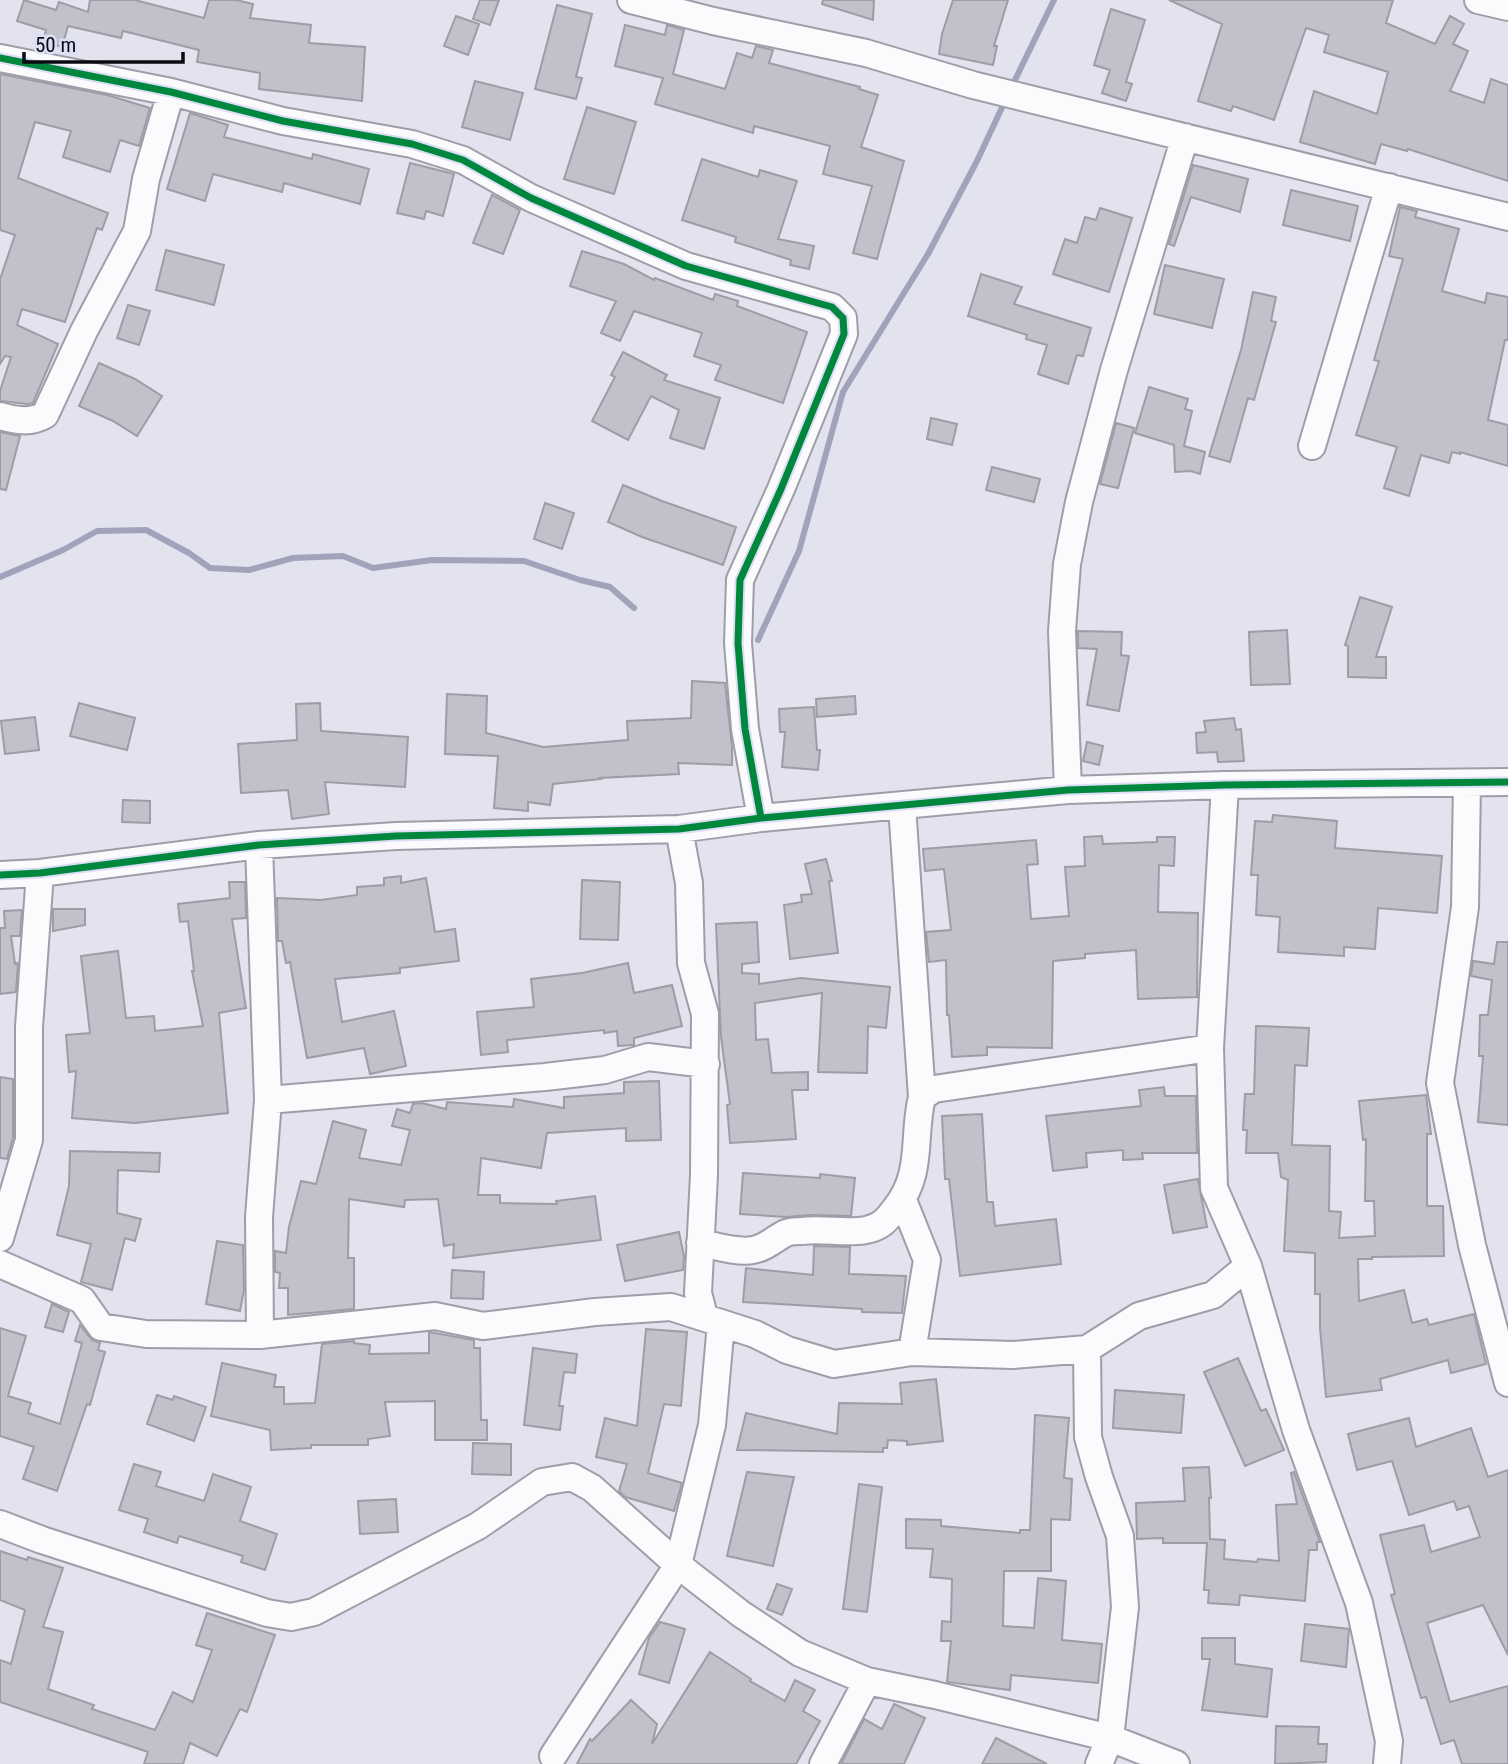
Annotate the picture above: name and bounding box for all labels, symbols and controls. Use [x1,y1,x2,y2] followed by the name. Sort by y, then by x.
[24,21,184,65] scale bar
[35,33,76,57] text: 50 m

